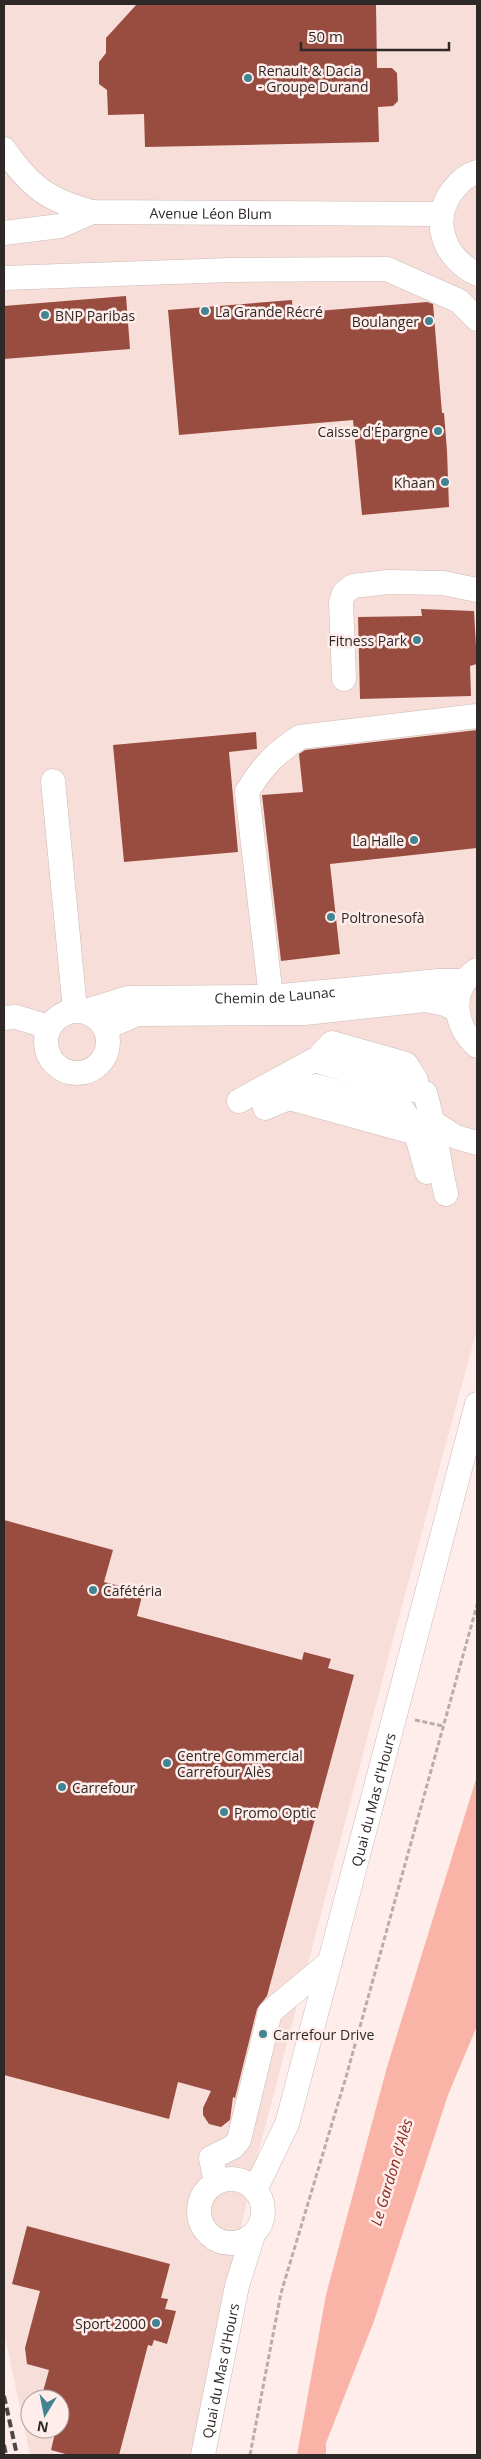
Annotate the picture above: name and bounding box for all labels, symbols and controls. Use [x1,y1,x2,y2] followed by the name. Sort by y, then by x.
[301,20,448,52] scale bar
[308,26,343,46] text: 50 m
[258,61,369,96] place label: Renault & Dacia - Groupe Durand
[242,72,254,84] marker: Renault & Dacia - Groupe Durand
[149,203,272,223] street label: Avenue Léon Blum
[215,302,323,321] place label: La Grande Récré
[199,305,211,317] marker: La Grande Récré
[55,306,135,325] place label: BNP Paribas
[39,309,51,321] marker: BNP Paribas
[352,312,419,331] place label: Boulanger
[423,315,435,327] marker: Boulanger
[317,422,428,441] place label: Caisse d'Épargne
[432,425,444,437] marker: Caisse d'Épargne
[394,473,435,492] place label: Khaan
[439,476,451,488] marker: Khaan
[329,631,408,650] place label: Fitness Park
[411,634,423,646] marker: Fitness Park
[352,831,404,850] place label: La Halle
[408,834,420,846] marker: La Halle
[341,908,425,927] place label: Poltronesofà
[325,911,337,923] marker: Poltronesofà
[215,981,336,1007] street label: Chemin de Launac
[103,1581,162,1600] place label: Cafétéria
[87,1584,99,1596] marker: Cafétéria
[346,1730,399,1868] street label: Quai du Mas d'Hours
[177,1746,303,1781] place label: Centre Commercial Carrefour Alès
[161,1757,173,1769] marker: Centre Commercial Carrefour Alès
[72,1778,136,1797] place label: Carrefour
[56,1781,68,1793] marker: Carrefour
[234,1803,317,1822] place label: Promo Optic
[218,1806,230,1818] marker: Promo Optic
[273,2025,374,2044] place label: Carrefour Drive
[257,2028,269,2040] marker: Carrefour Drive
[365,2116,417,2228] water label: Le Gardon d'Alès
[197,2301,243,2440] street label: Quai du Mas d'Hours
[75,2314,146,2333] place label: Sport 2000
[150,2317,162,2329] marker: Sport 2000
[20,2389,70,2439] north arrow
[35,2417,50,2438] text: N

